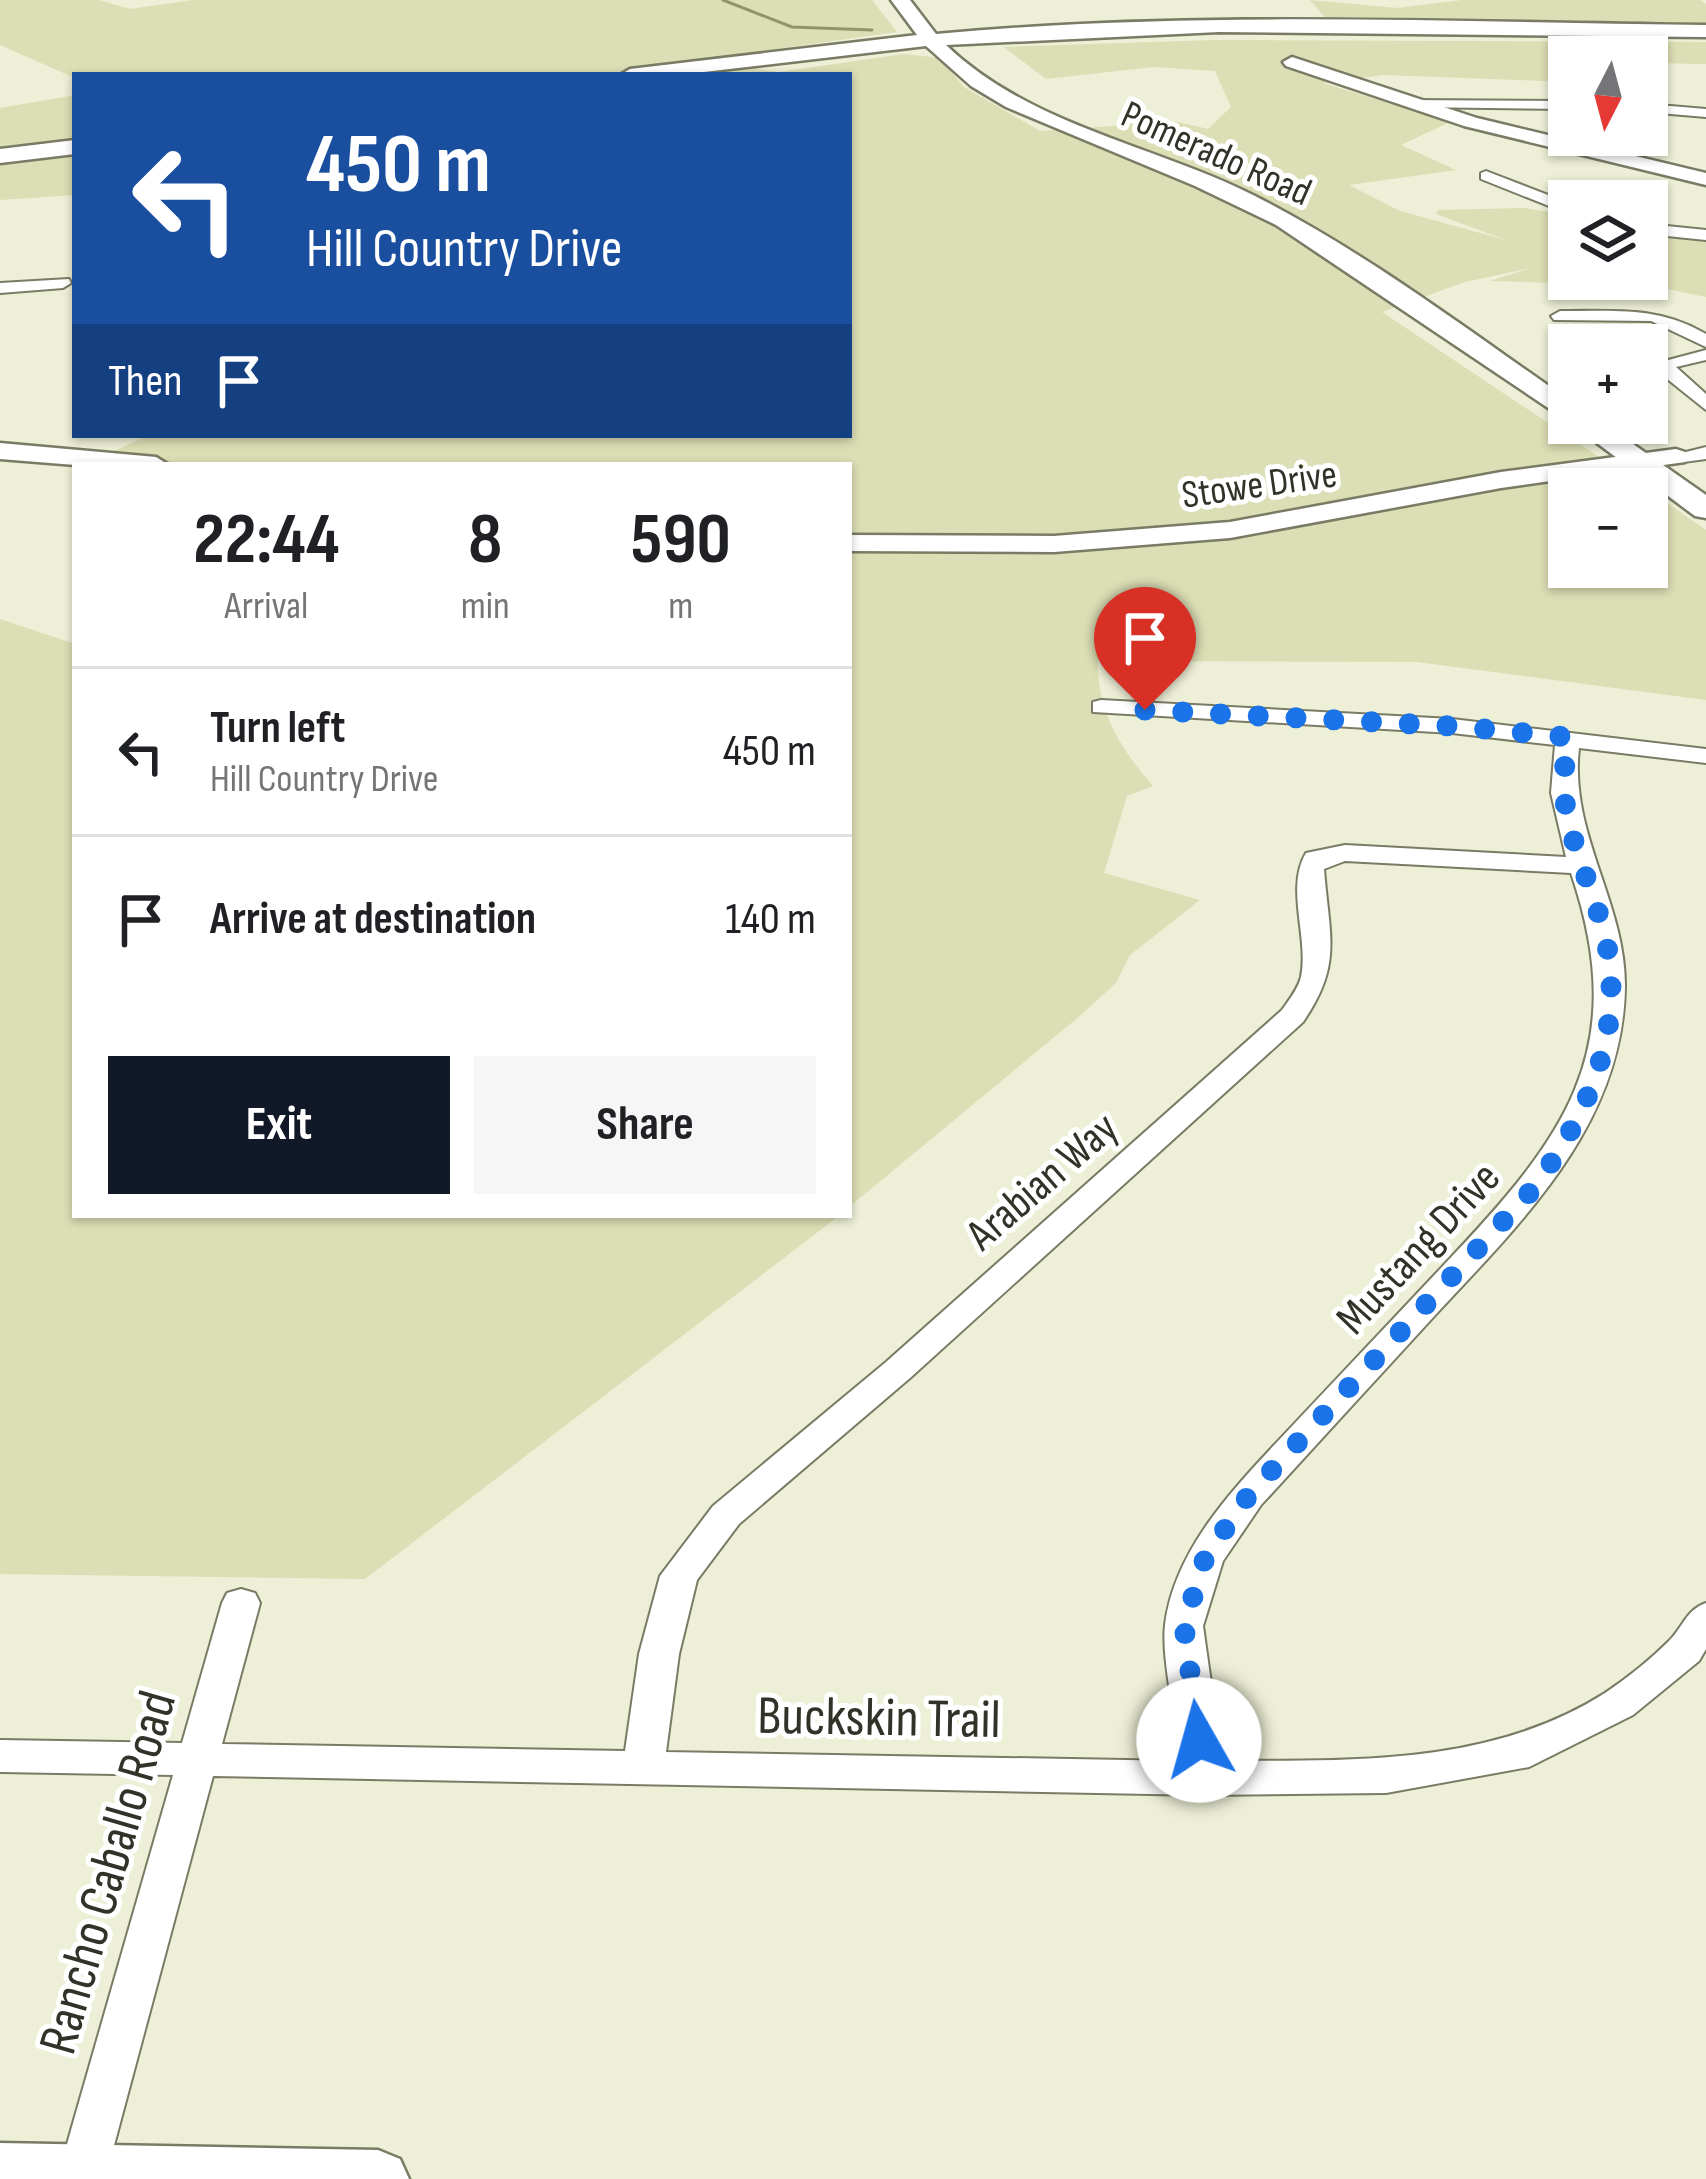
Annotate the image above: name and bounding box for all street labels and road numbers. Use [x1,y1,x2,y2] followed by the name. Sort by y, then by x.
[1114,92,1318,217] street label: Pomerado Road
[1179,451,1340,520] street label: Stowe Drive
[955,1101,1130,1263] street label: Arabian Way
[1325,1151,1512,1346] street label: Mustang Drive
[26,1684,191,2061] street label: Rancho Caballo Road
[757,1684,1001,1753] street label: Buckskin Trail

